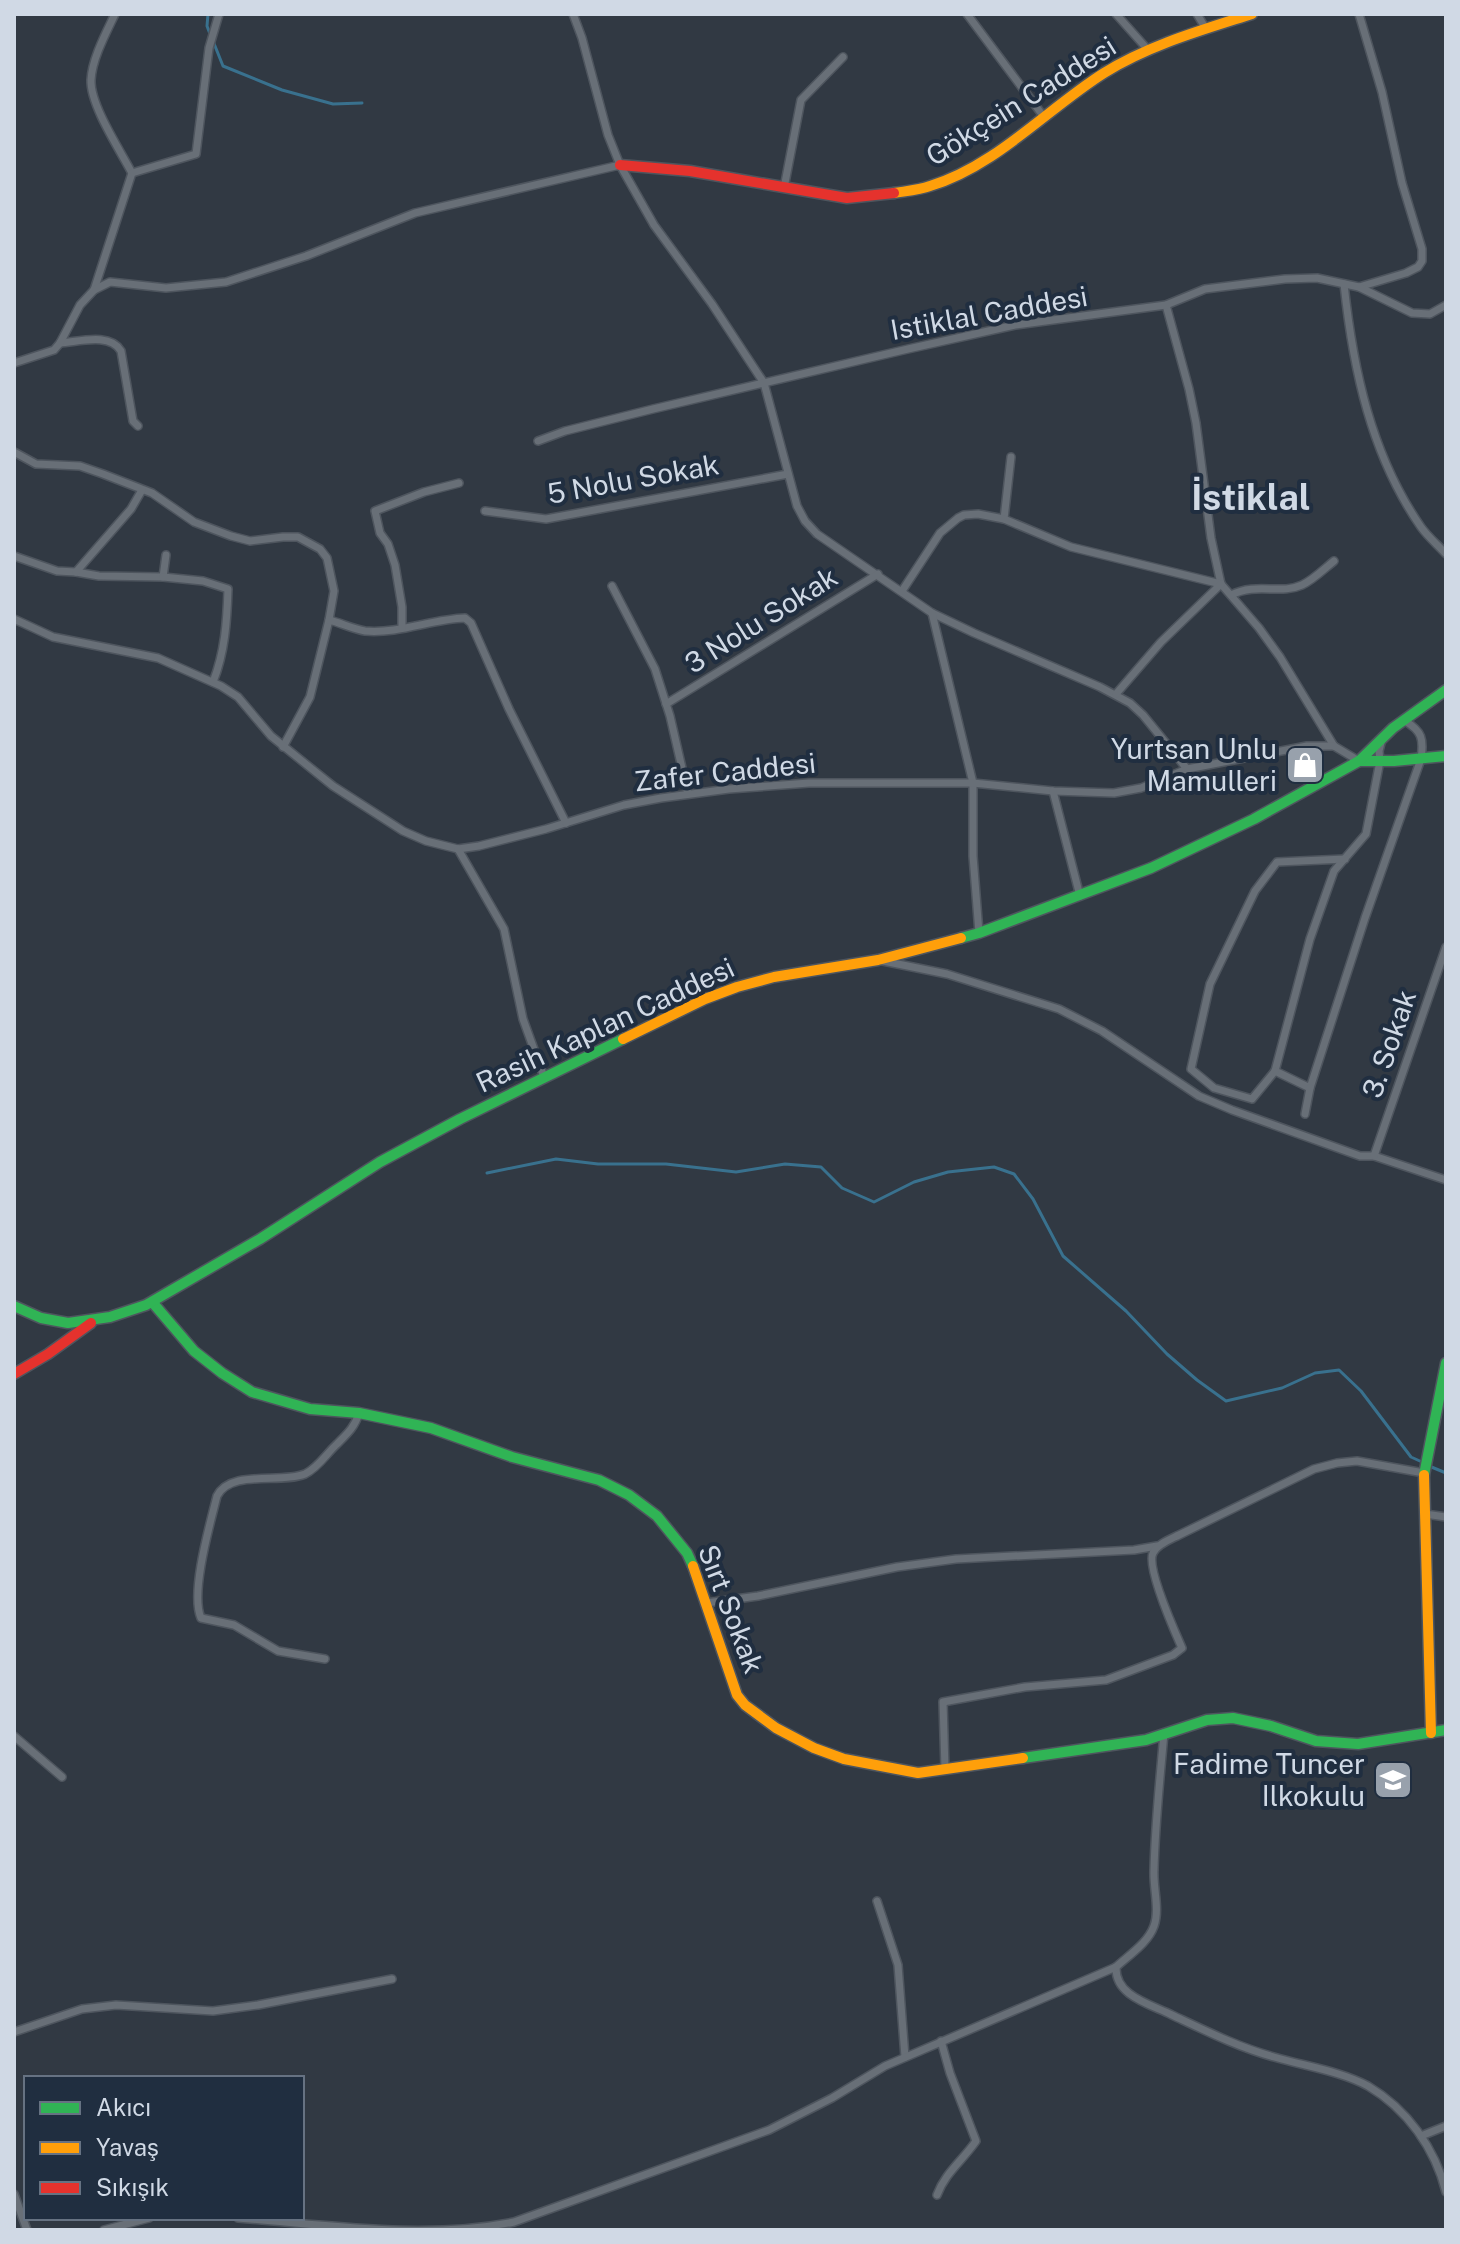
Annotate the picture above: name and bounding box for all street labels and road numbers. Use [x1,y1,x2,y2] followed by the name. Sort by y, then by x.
[920,29,1122,172] street label: Gökçein Caddesi
[888,279,1090,346] street label: Istiklal Caddesi
[545,447,721,510] street label: 5 Nolu Sokak
[678,560,843,680] street label: 3 Nolu Sokak
[633,746,817,797] street label: Zafer Caddesi
[471,950,739,1099] street label: Rasih Kaplan Caddesi
[1355,986,1422,1102] street label: 3. Sokak
[692,1540,771,1678] street label: Sırt Sokak

